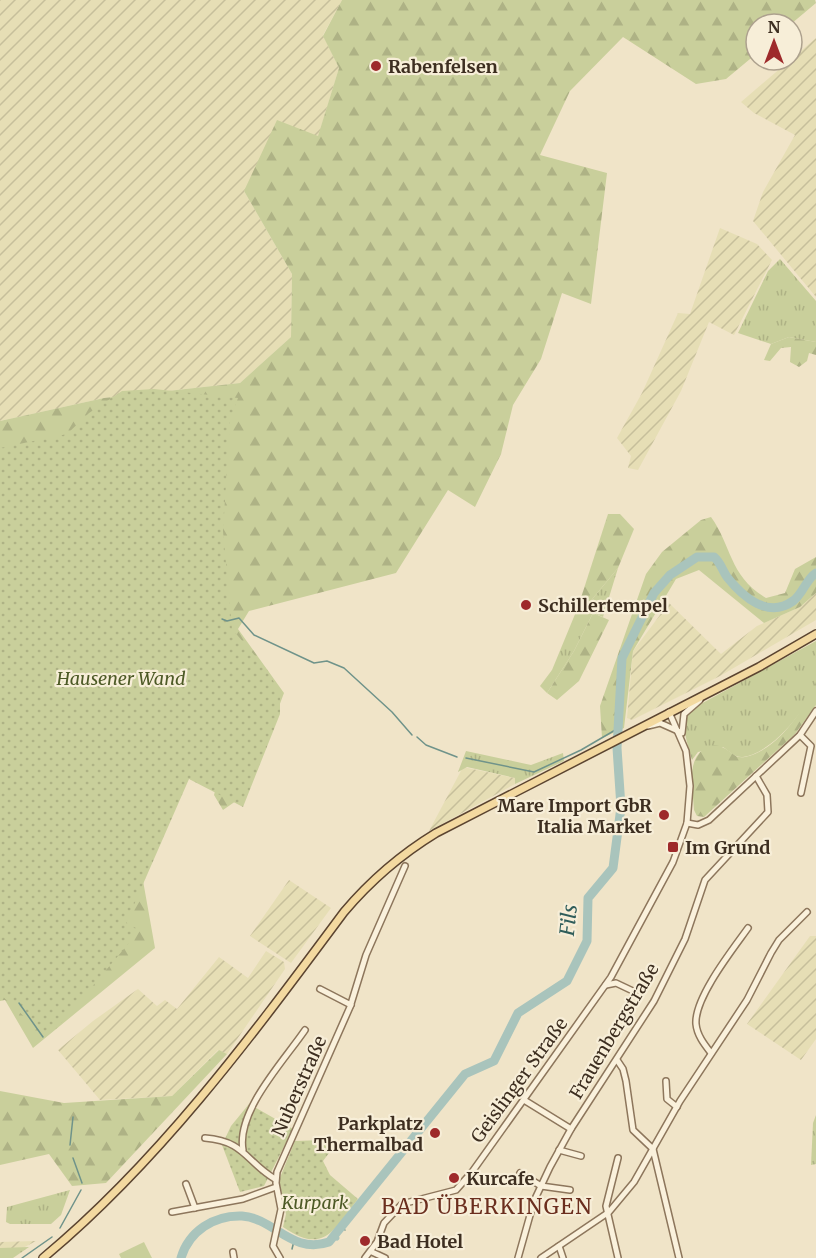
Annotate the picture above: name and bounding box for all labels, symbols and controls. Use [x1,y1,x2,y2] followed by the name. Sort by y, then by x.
[744,12,804,72] north arrow
[768,17,781,37] text: N
[388,55,498,78] place label: Rabenfelsen
[369,59,383,73] marker: Rabenfelsen
[538,594,668,617] place label: Schillertempel
[519,598,533,612] marker: Schillertempel
[56,667,186,690] park label: Hausener Wand
[498,794,653,838] place label: Mare Import GbR Italia Market
[657,808,671,822] marker: Mare Import GbR Italia Market
[685,836,770,859] place label: Im Grund
[666,840,680,854] marker: Im Grund
[554,903,582,938] water label: Fils
[564,959,664,1103] street label: Frauenbergstraße
[466,1013,572,1147] street label: Geislinger Straße
[267,1032,331,1140] street label: Nuberstraße
[314,1112,423,1156] place label: Parkplatz Thermalbad
[428,1126,442,1140] marker: Parkplatz Thermalbad
[466,1167,535,1190] place label: Kurcafe
[447,1171,461,1185] marker: Kurcafe
[280,1191,349,1214] park label: Kurpark
[381,1193,593,1220] district label: BAD ÜBERKINGEN
[377,1230,463,1253] place label: Bad Hotel
[358,1234,372,1248] marker: Bad Hotel

